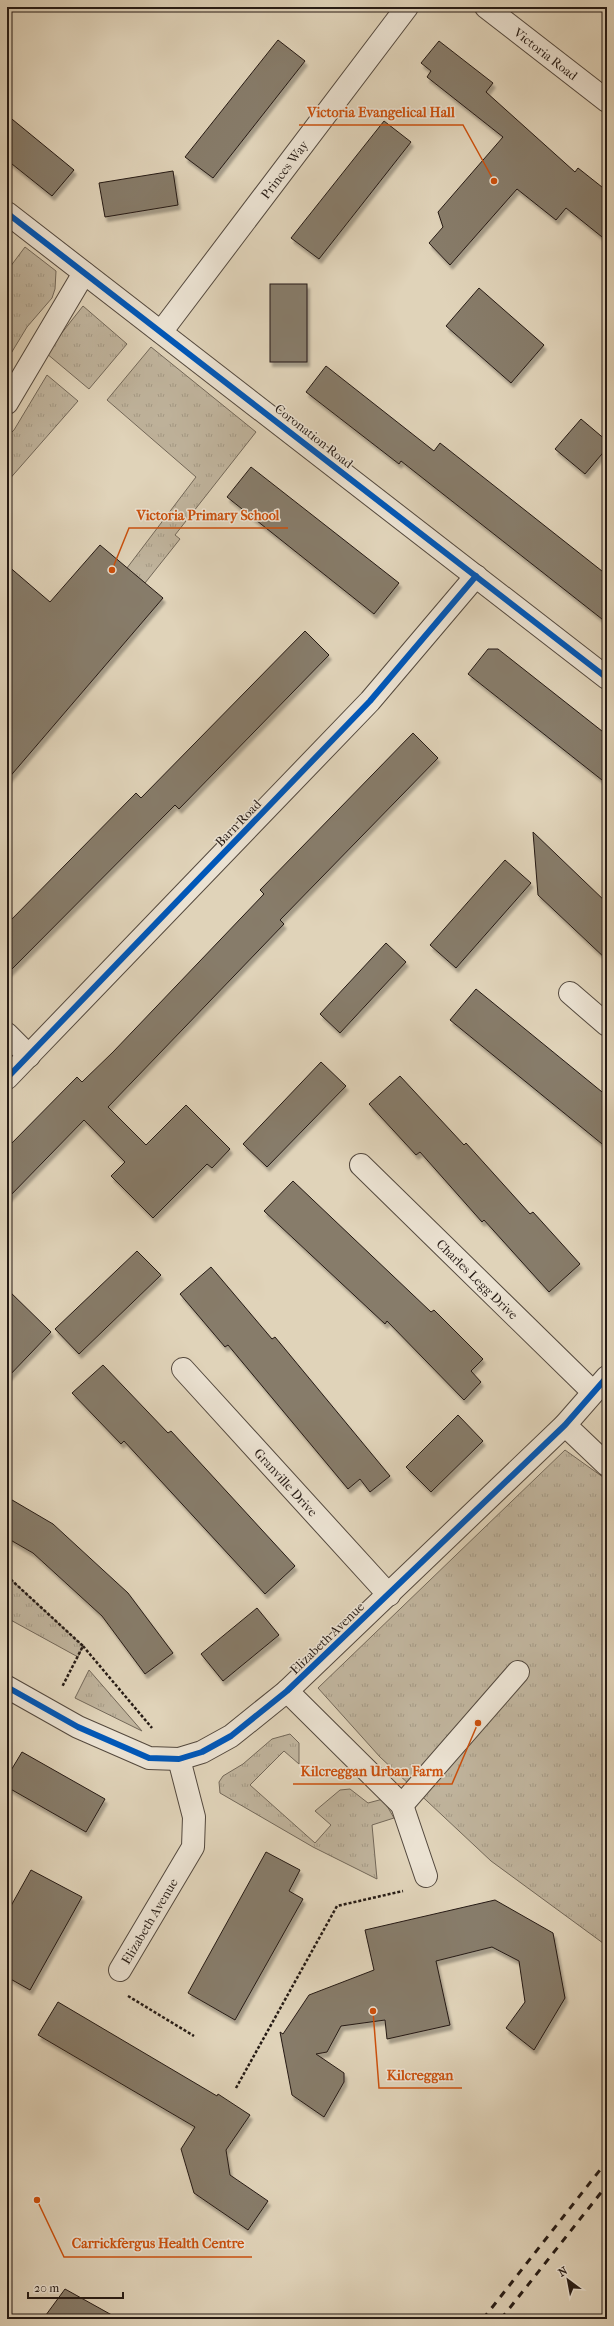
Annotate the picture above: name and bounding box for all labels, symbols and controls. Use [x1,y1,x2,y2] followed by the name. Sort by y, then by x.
[511,24,581,83] street label: Victoria Road
[299,99,463,125] callout: Victoria Evangelical Hall
[306,104,455,121] text: Victoria Evangelical Hall
[257,136,312,201] street label: Princes Way
[272,401,357,472] street label: Coronation Road
[129,502,288,528] callout: Victoria Primary School
[135,507,280,524] text: Victoria Primary School
[212,796,265,850] street label: Barn Road
[434,1236,522,1322] street label: Charles Legg Drive
[251,1445,321,1520] street label: Granville Drive
[287,1599,368,1677] street label: Elizabeth Avenue
[293,1758,452,1784] callout: Kilcreggan Urban Farm
[301,1763,444,1780] text: Kilcreggan Urban Farm
[118,1875,181,1967] street label: Elizabeth Avenue
[379,2062,462,2088] callout: Kilcreggan
[387,2067,454,2084] text: Kilcreggan
[64,2231,252,2257] callout: Carrickfergus Health Centre
[72,2235,244,2252] text: Carrickfergus Health Centre
[548,2260,588,2300] north arrow
[556,2264,570,2280] text: N
[28,2274,123,2300] scale bar
[34,2281,59,2295] text: 20 m

